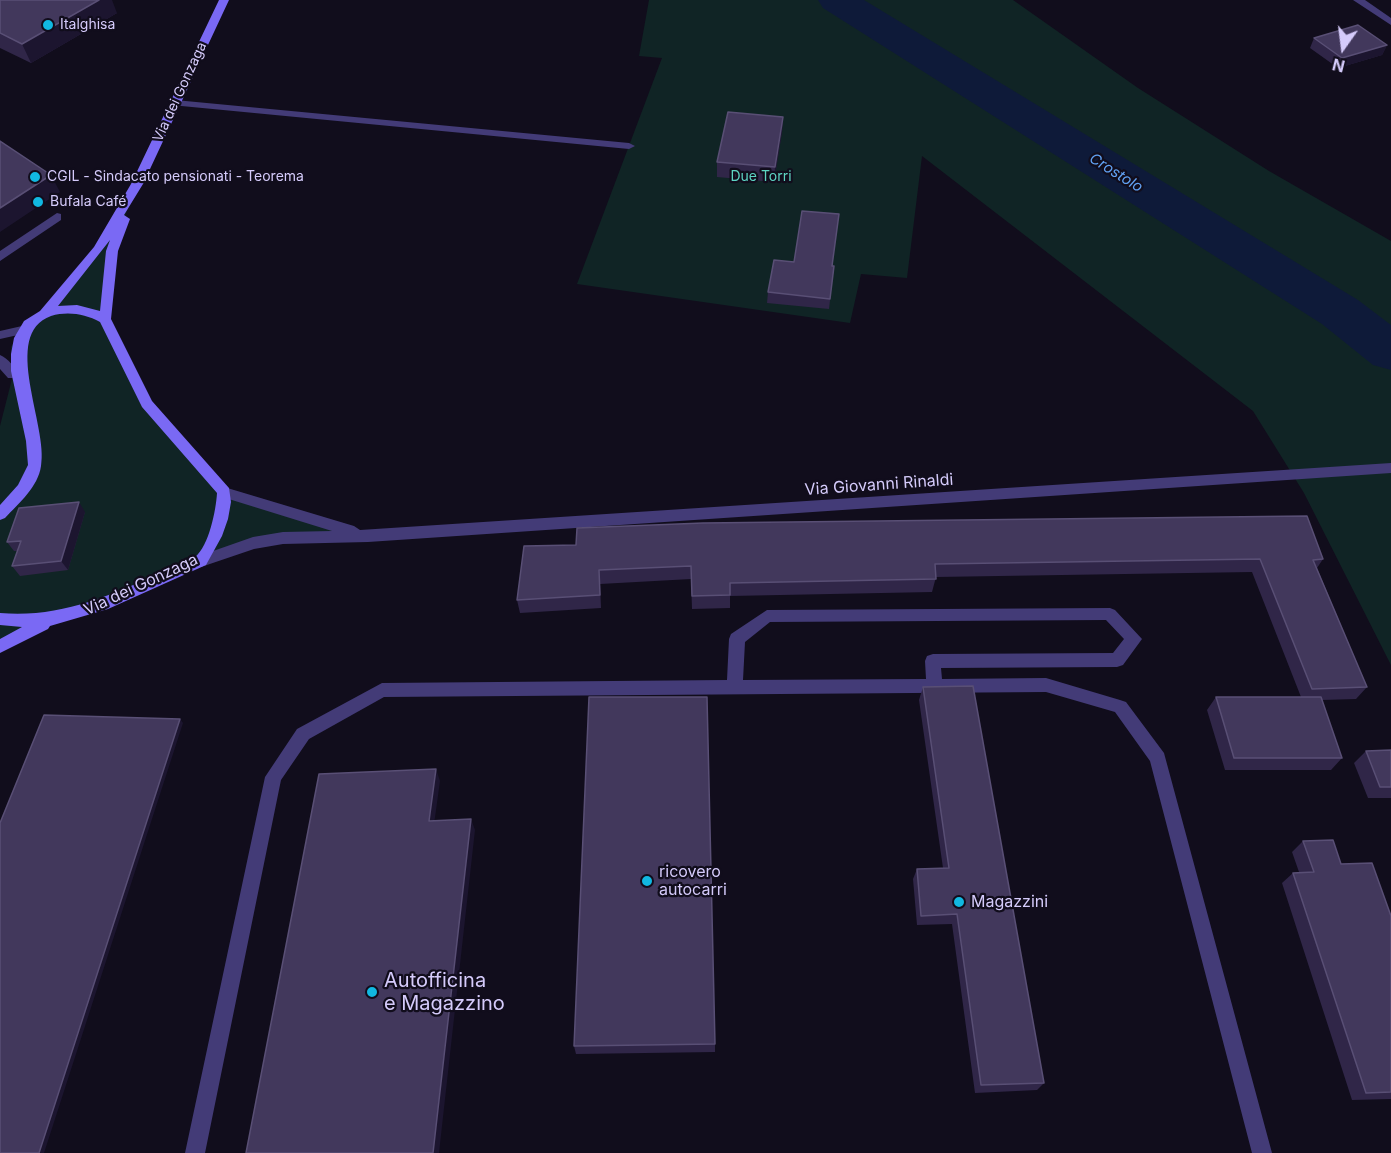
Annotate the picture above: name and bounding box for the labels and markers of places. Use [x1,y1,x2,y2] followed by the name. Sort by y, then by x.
[60,17,115,33] place label: Italghisa
[41,18,55,32] marker: Italghisa
[47,169,304,185] place label: CGIL - Sindacato pensionati - Teorema
[28,170,42,184] marker: CGIL - Sindacato pensionati - Teorema
[50,194,126,210] place label: Bufala Café
[31,195,45,209] marker: Bufala Café
[659,862,727,900] place label: ricovero autocarri
[640,874,654,888] marker: ricovero autocarri
[971,892,1048,912] place label: Magazzini
[952,895,966,909] marker: Magazzini
[384,969,505,1016] place label: Autofficina e Magazzino
[365,985,379,999] marker: Autofficina e Magazzino

